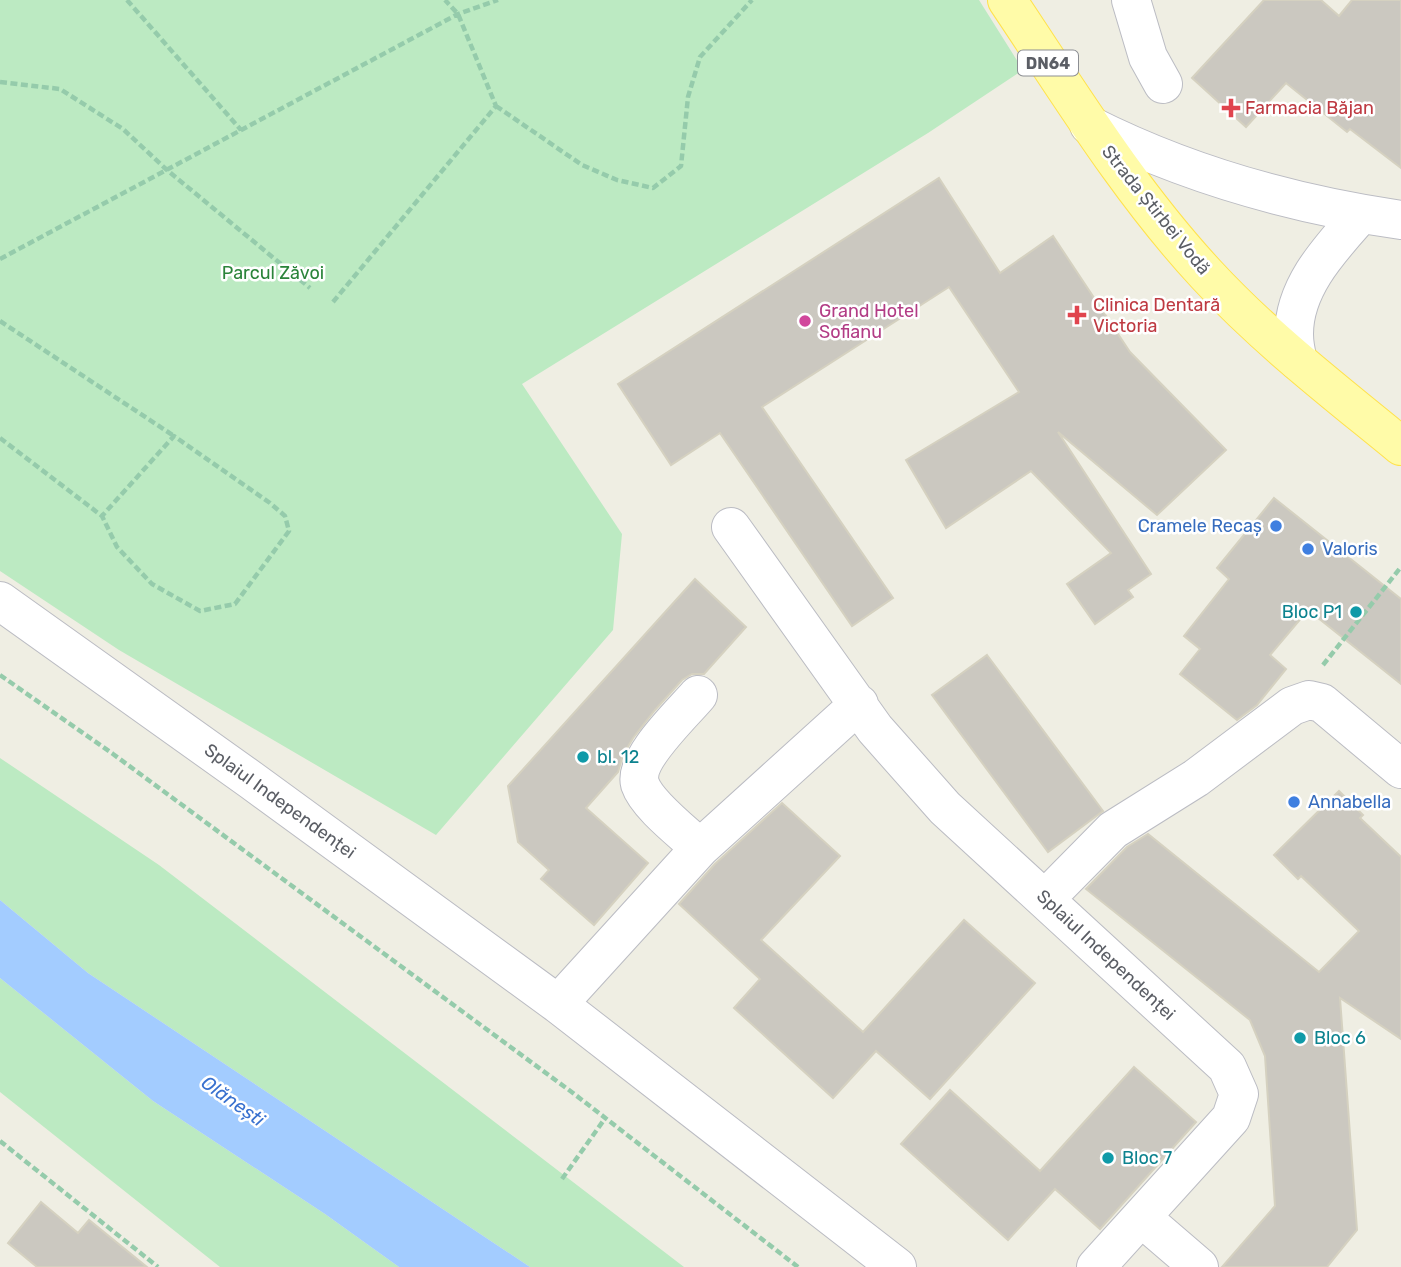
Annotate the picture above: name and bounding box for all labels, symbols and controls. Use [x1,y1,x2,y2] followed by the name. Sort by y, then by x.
[1018,50,1078,76] road number: DN64
[1245,97,1374,119] place label: Farmacia Băjan
[1223,100,1239,116] marker: Farmacia Băjan
[1097,141,1215,279] street label: Strada Știrbei Vodă
[222,262,324,284] park label: Parcul Zăvoi
[1093,294,1220,337] place label: Clinica Dentară Victoria
[819,300,919,343] place label: Grand Hotel Sofianu
[1067,305,1087,325] marker: Clinica Dentară Victoria
[797,313,813,329] marker: Grand Hotel Sofianu
[1138,515,1262,537] place label: Cramele Recaș
[1268,518,1284,534] marker: Cramele Recaș
[1322,538,1378,560] place label: Valoris
[1300,541,1316,557] marker: Valoris
[1282,601,1342,623] place label: Bloc P1
[1348,604,1364,620] marker: Bloc P1
[200,739,360,863] street label: Splaiul Independenței
[597,746,639,768] place label: bl. 12
[575,749,591,765] marker: bl. 12
[1308,791,1391,813] place label: Annabella
[1286,794,1302,810] marker: Annabella
[1032,885,1180,1025] street label: Splaiul Independenței
[1314,1027,1366,1049] place label: Bloc 6
[1292,1030,1308,1046] marker: Bloc 6
[197,1071,270,1131] water label: Olănești
[1122,1147,1172,1169] place label: Bloc 7
[1100,1150,1116,1166] marker: Bloc 7

